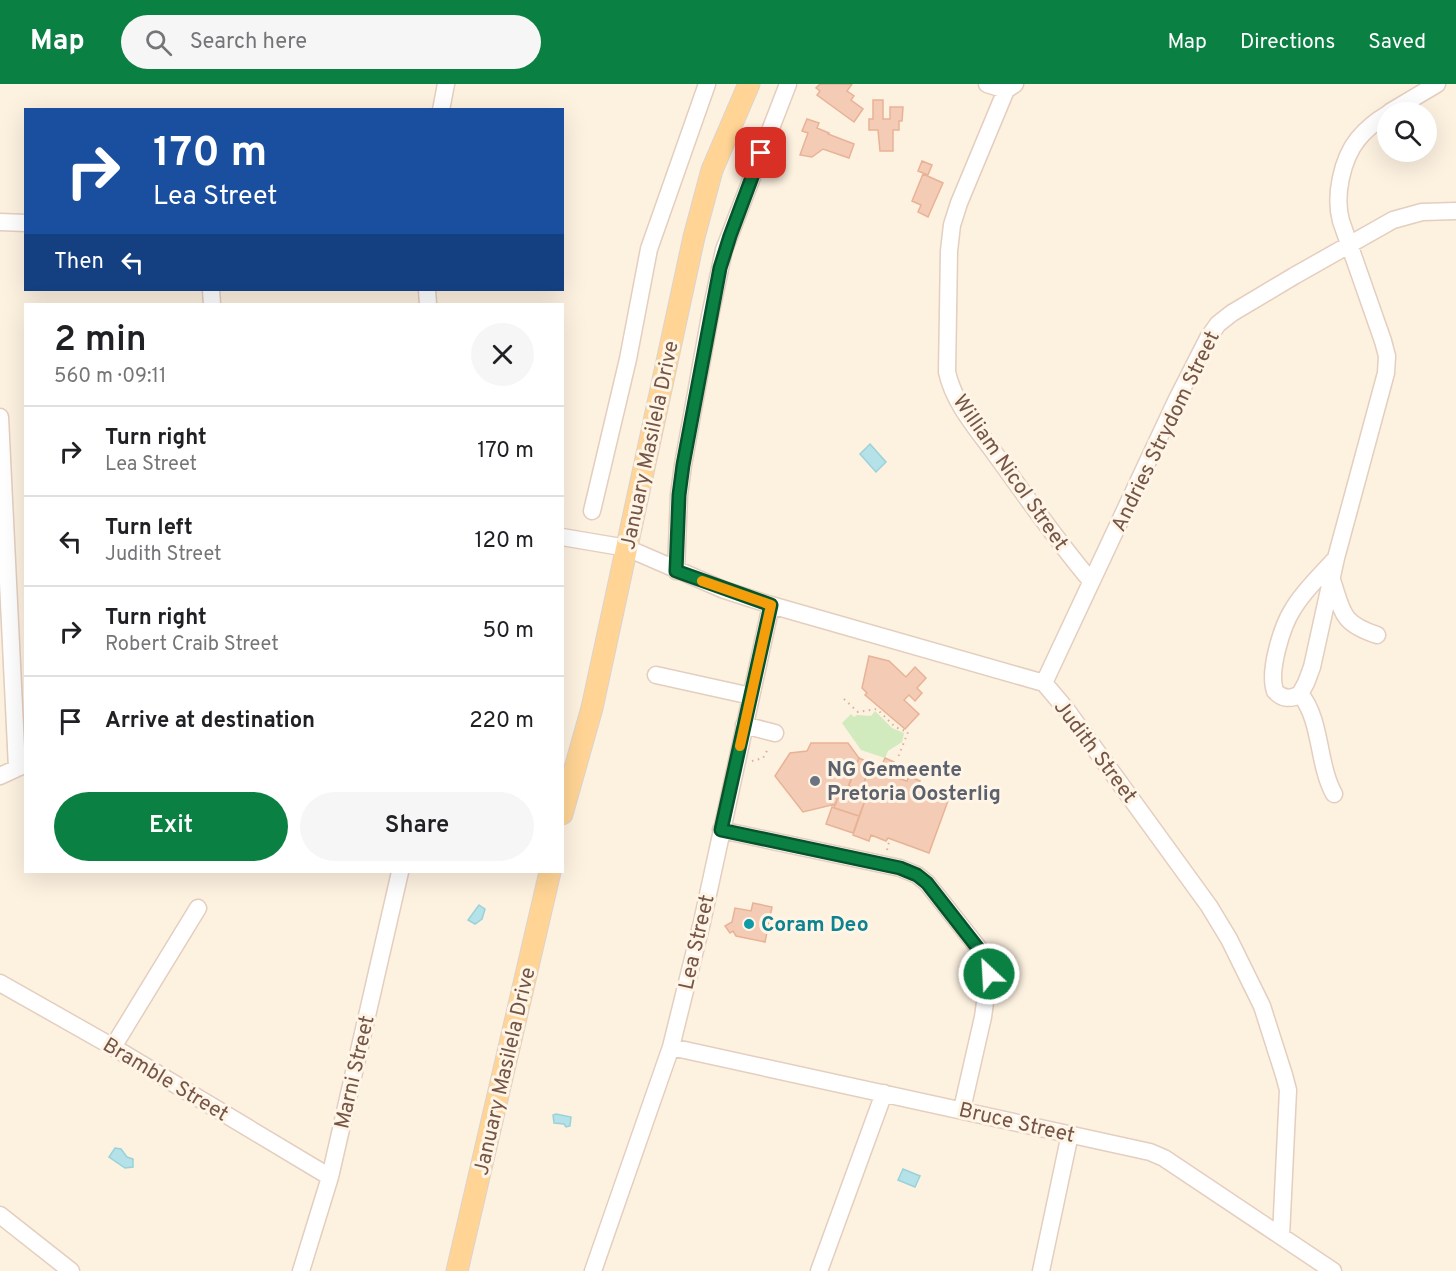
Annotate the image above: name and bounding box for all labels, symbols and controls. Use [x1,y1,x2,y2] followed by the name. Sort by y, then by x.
[121,15,541,69] search box
[30,24,85,60] text: Map
[142,26,175,59] icon: search
[190,29,307,56] text: Search here
[1167,29,1207,56] text: Map
[1240,29,1335,56] text: Directions
[1368,29,1426,56] text: Saved
[1377,102,1437,162] map controls
[1377,102,1437,162] button: search
[735,127,786,178] pin
[153,128,267,181] text: 170 m
[54,132,132,210] icon: right
[744,136,777,169] icon: arrive
[153,180,277,214] text: Lea Street
[116,246,149,279] icon: left
[54,249,104,276] text: Then
[54,318,147,364] text: 2 min
[471,323,534,386] button: close
[1106,327,1227,537] street label: Andries Strydom Street
[615,338,686,552] street label: January Masilela Drive
[54,364,166,390] text: 560 m · 09:11
[946,390,1074,556] street label: William Nicol Street
[105,425,207,452] text: Turn right
[54,435,87,468] icon: right
[477,438,534,465] text: 170 m
[105,452,197,478] text: Lea Street
[105,515,193,542] text: Turn left
[54,525,87,558] icon: left
[474,528,534,555] text: 120 m
[105,542,222,568] text: Judith Street
[105,605,207,632] text: Turn right
[54,615,87,648] icon: right
[482,618,534,645] text: 50 m
[105,632,279,658] text: Robert Craib Street
[1047,695,1142,809] street label: Judith Street
[54,705,87,738] icon: arrive
[105,708,315,735] text: Arrive at destination
[469,708,534,735] text: 220 m
[827,757,1001,808] place label: NG Gemeente Pretoria Oosterlig
[808,774,822,788] marker: NG Gemeente Pretoria Oosterlig
[54,792,288,861] button: Exit
[300,792,534,861] button: Share
[673,892,721,993] street label: Lea Street
[761,912,869,939] place label: Coram Deo
[742,917,756,931] marker: Coram Deo
[957,942,1021,1006] position arrow
[468,965,543,1178] street label: January Masilela Drive
[329,1013,382,1132] street label: Marni Street
[97,1032,233,1128] street label: Bramble Street
[956,1097,1077,1150] street label: Bruce Street

